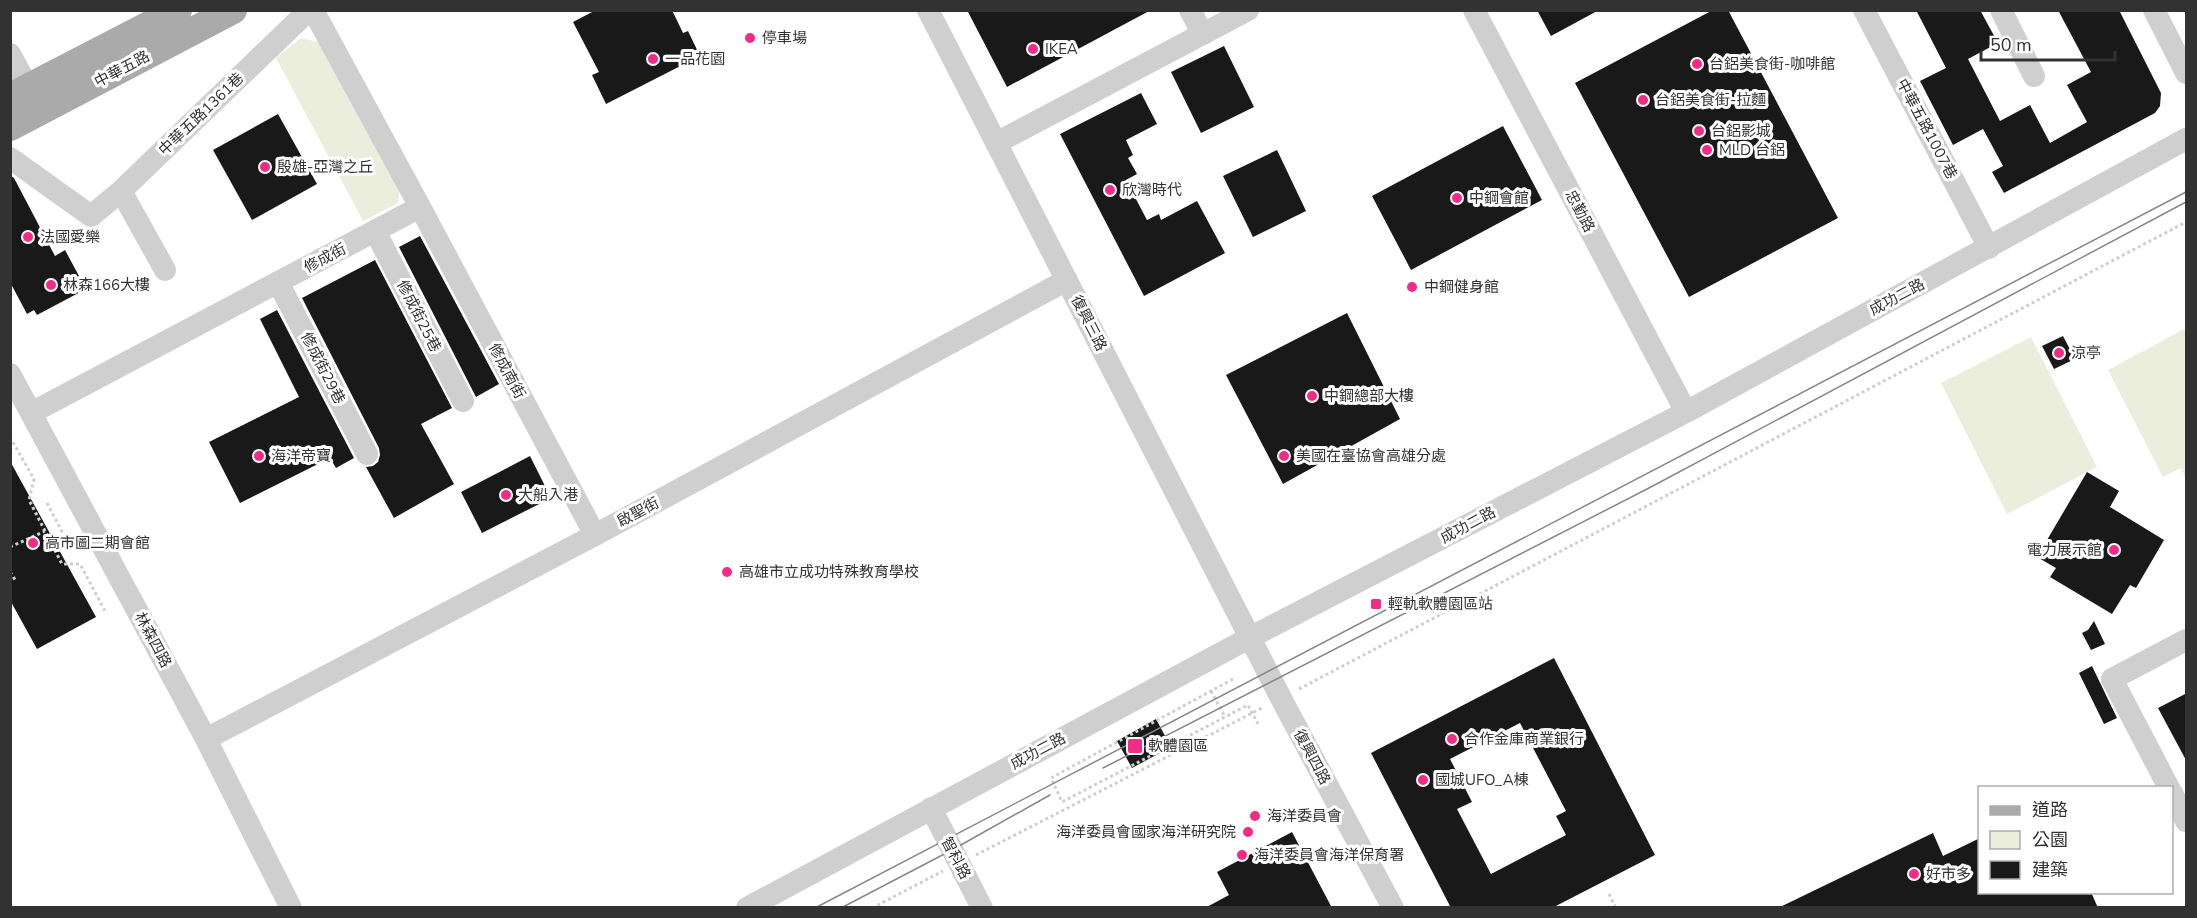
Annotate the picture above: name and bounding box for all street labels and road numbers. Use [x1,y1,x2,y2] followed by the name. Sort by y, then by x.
[91,46,153,92] street label: 中華五路
[154,68,248,160] street label: 中華五路1361巷
[1892,75,1962,183] street label: 中華五路1007巷
[1561,186,1599,236] street label: 忠勤路
[300,239,350,277] street label: 修成街
[1866,274,1928,320] street label: 成功二路
[392,277,446,355] street label: 修成街25巷
[1066,292,1112,354] street label: 復興三路
[296,329,350,407] street label: 修成街29巷
[484,340,530,402] street label: 修成南街
[613,493,663,531] street label: 啟聖街
[1437,502,1499,548] street label: 成功二路
[130,609,176,671] street label: 林森四路
[1289,726,1335,788] street label: 復興四路
[1007,728,1069,774] street label: 成功二路
[937,833,975,883] street label: 智科路

